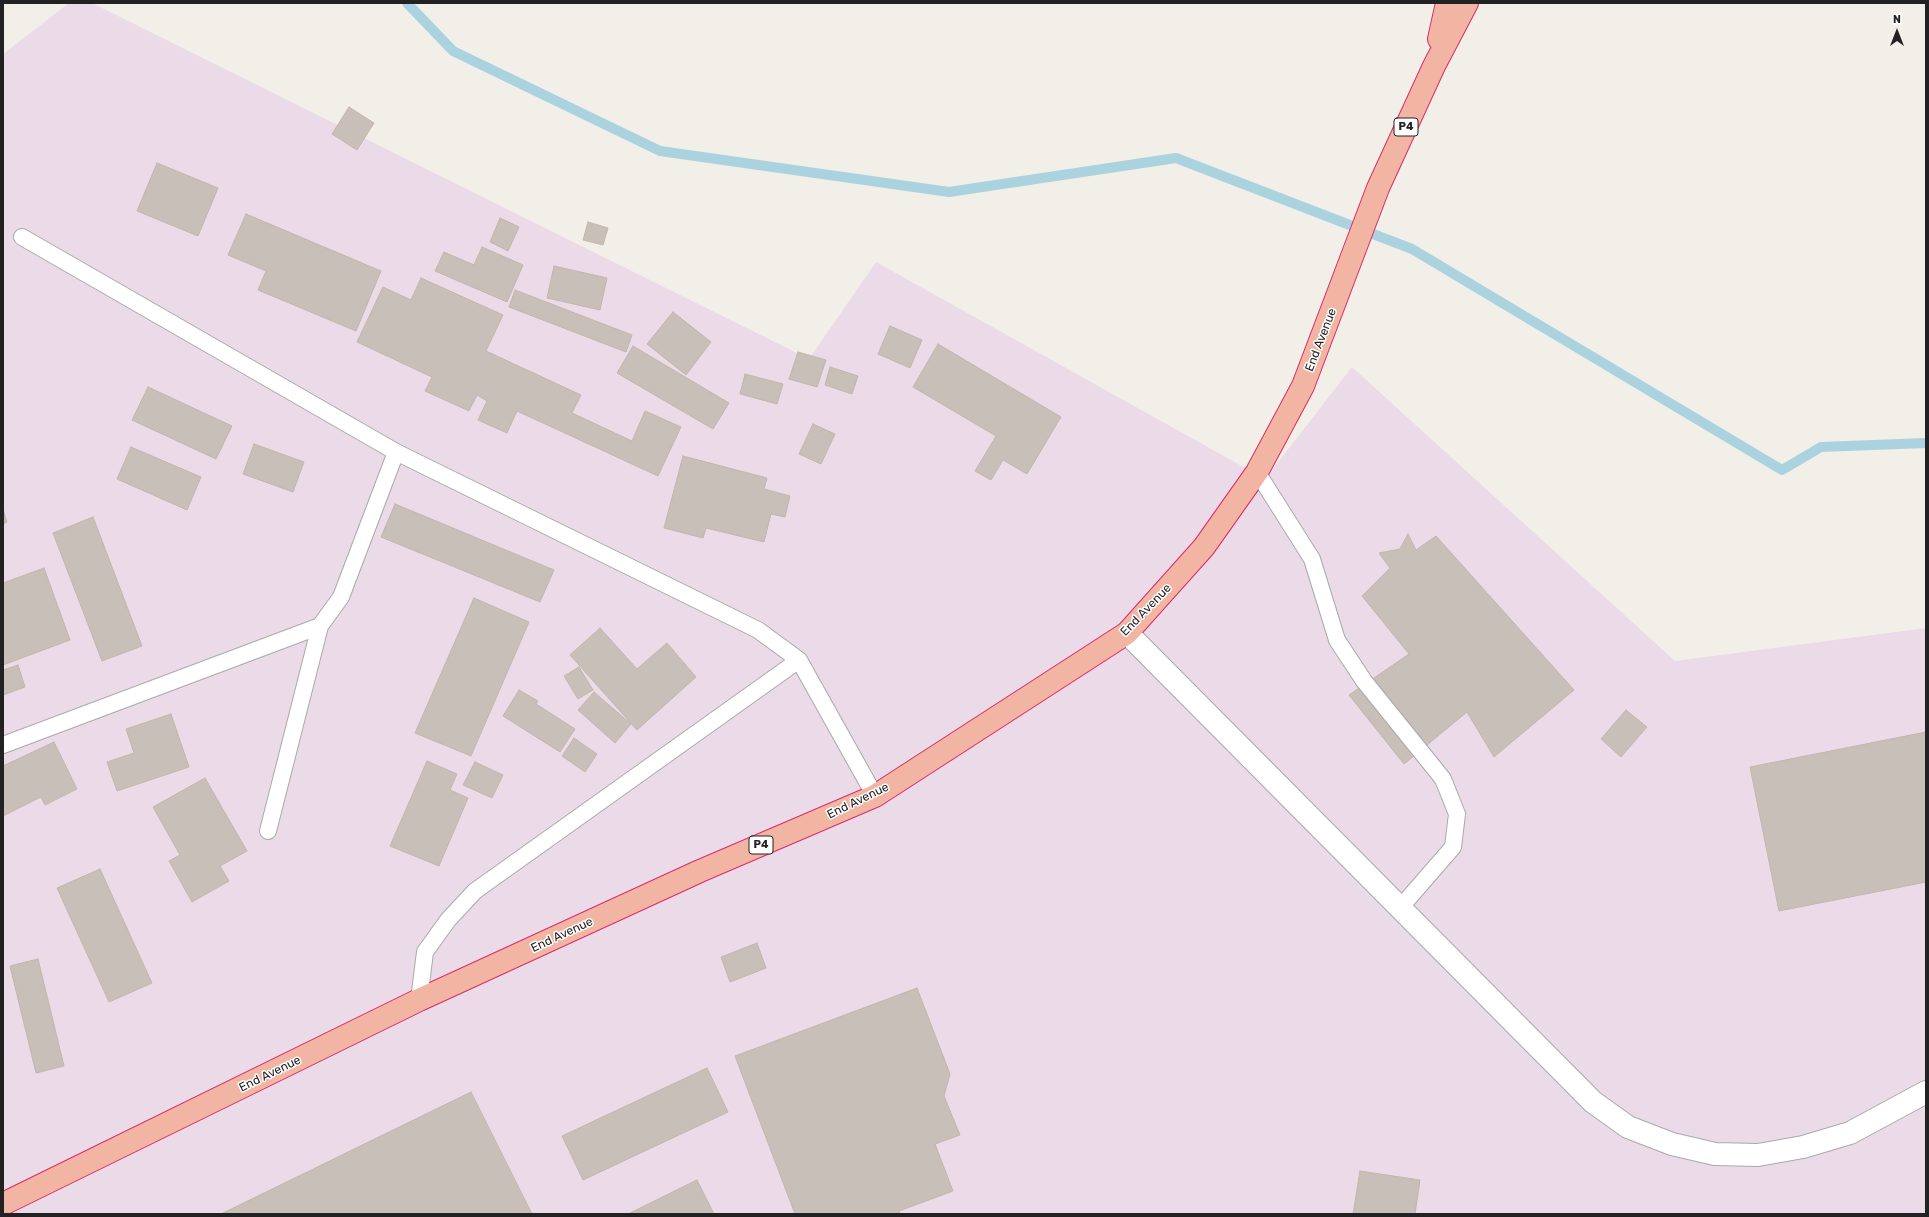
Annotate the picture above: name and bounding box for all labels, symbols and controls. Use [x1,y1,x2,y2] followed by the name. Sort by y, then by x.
[1877,12,1917,52] north arrow
[1893,13,1901,26] text: N
[1394,118,1418,136] road number: P4
[1302,306,1340,374] street label: End Avenue
[1118,581,1174,639] street label: End Avenue
[825,780,891,822] street label: End Avenue
[749,836,773,854] road number: P4
[529,914,595,956] street label: End Avenue
[237,1053,303,1095] street label: End Avenue

